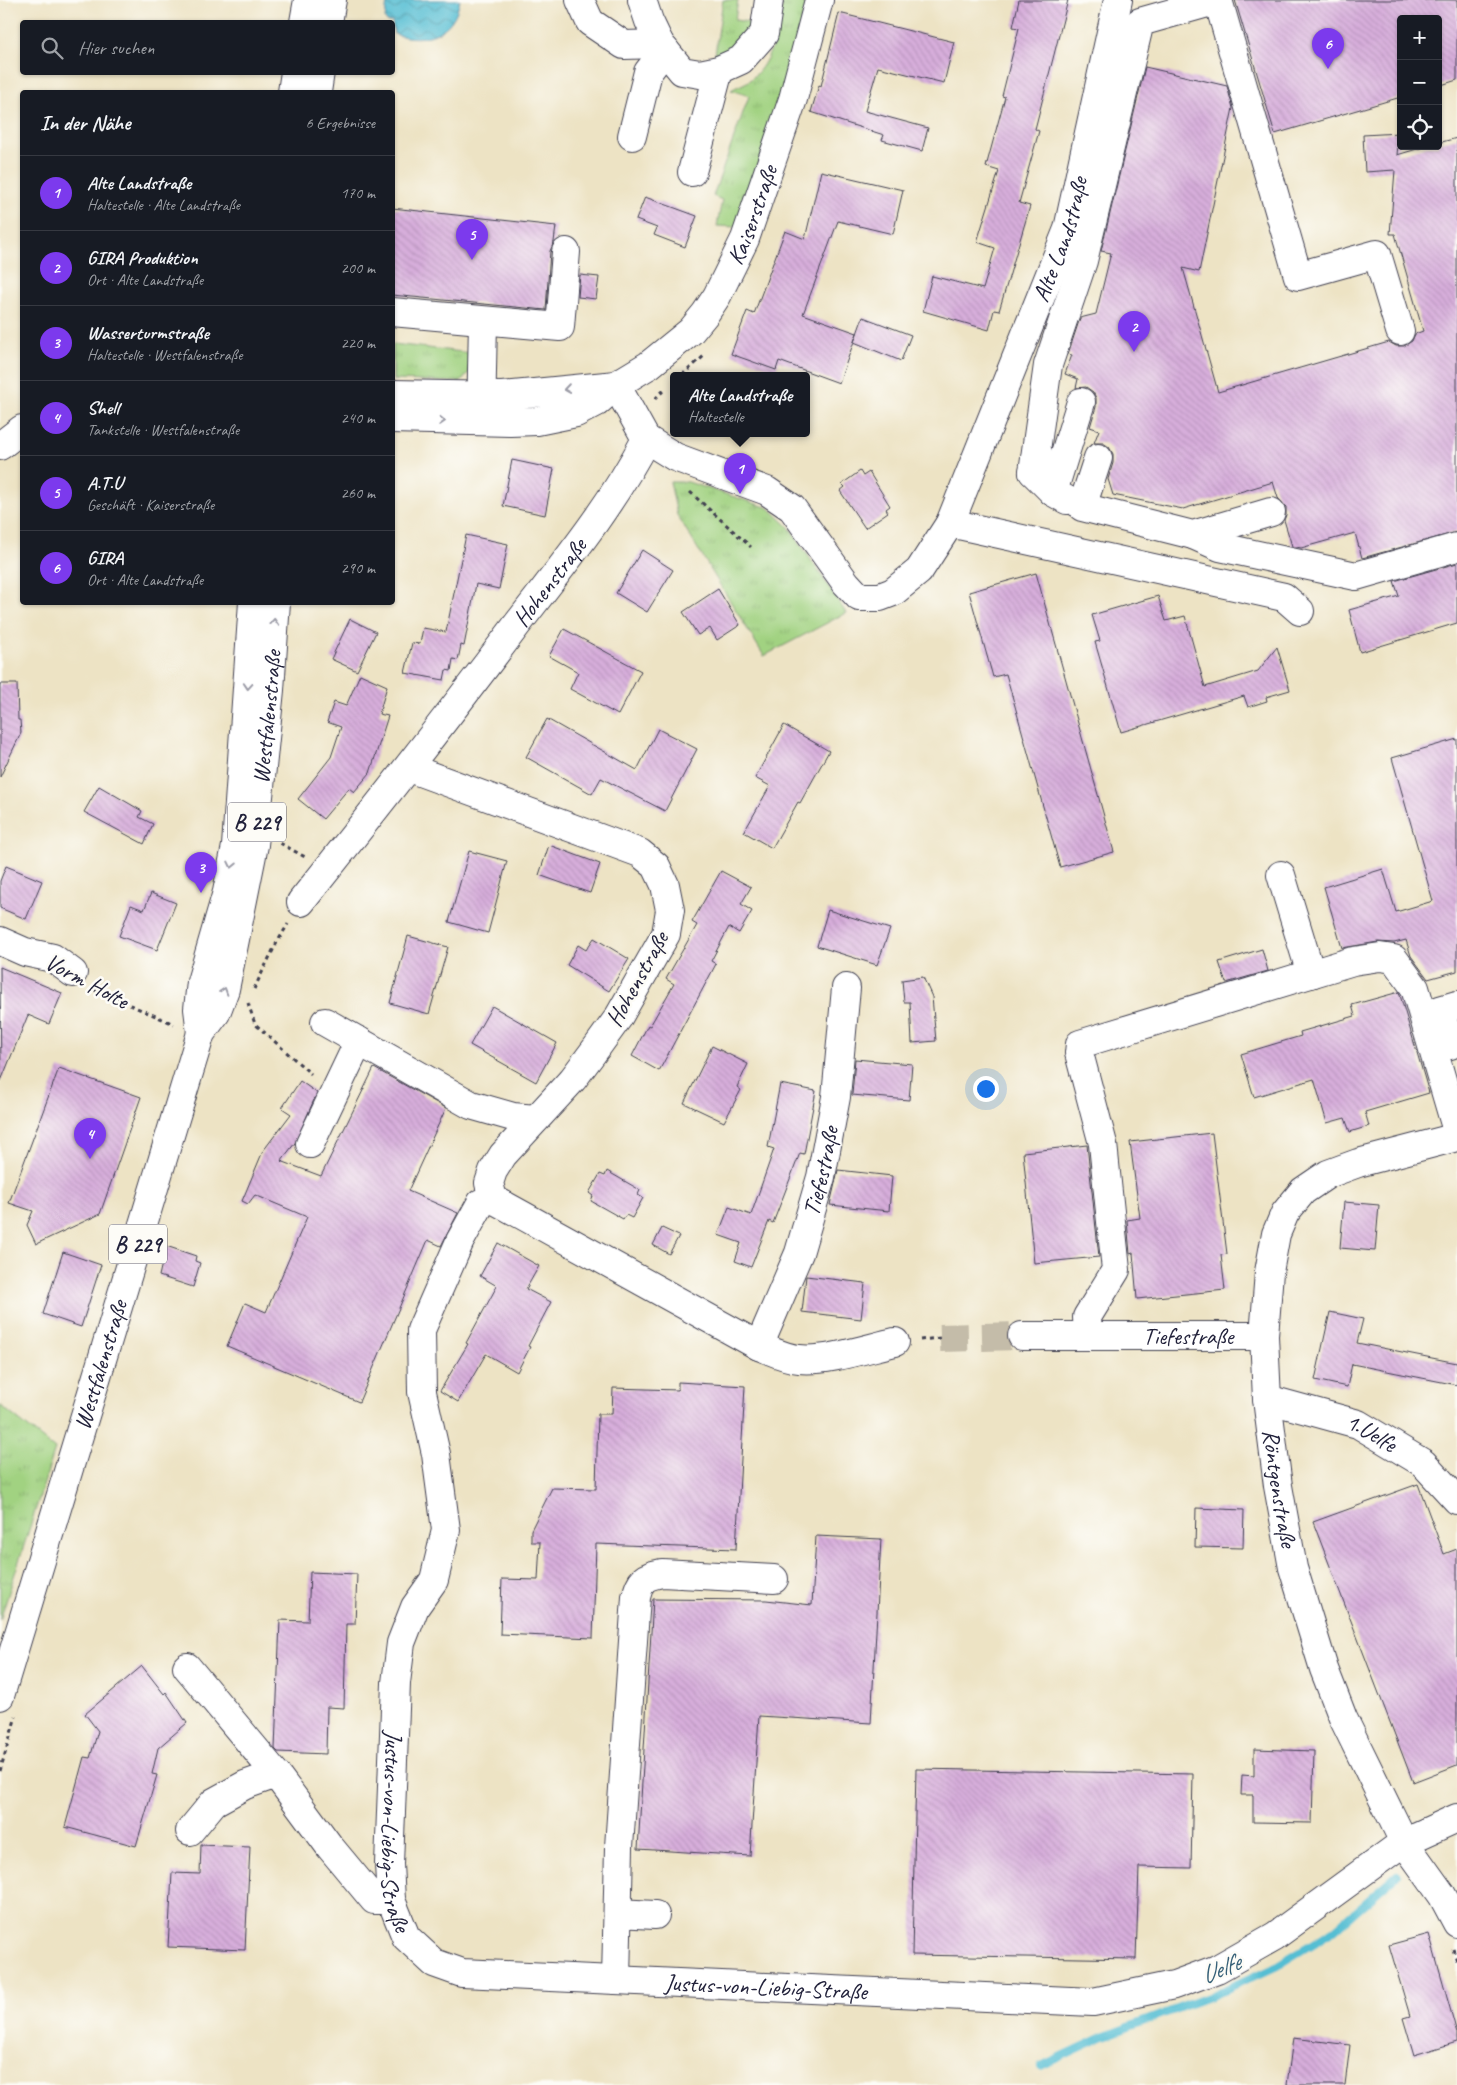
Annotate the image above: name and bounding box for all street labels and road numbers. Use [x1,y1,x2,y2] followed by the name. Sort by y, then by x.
[720,159,785,269] street label: Kaiserstraße
[1025,172,1094,306] street label: Alte Landstraße
[506,530,594,633] street label: Hohenstraße
[245,647,288,785] street label: Westfalenstraße
[228,802,286,842] road number: B 229
[599,924,676,1032] street label: Hohenstraße
[40,947,136,1017] street label: Vorm Holte
[796,1122,846,1219] street label: Tiefestraße
[109,1224,167,1264] road number: B 229
[67,1295,135,1433] street label: Westfalenstraße
[1143,1321,1236,1351] street label: Tiefestraße
[1343,1407,1404,1460] street label: 1.Uelfe
[1256,1428,1304,1552] street label: Röntgenstraße
[374,1729,418,1939] street label: Justus-von-Liebig-Straße
[663,1967,870,2007] street label: Justus-von-Liebig-Straße

